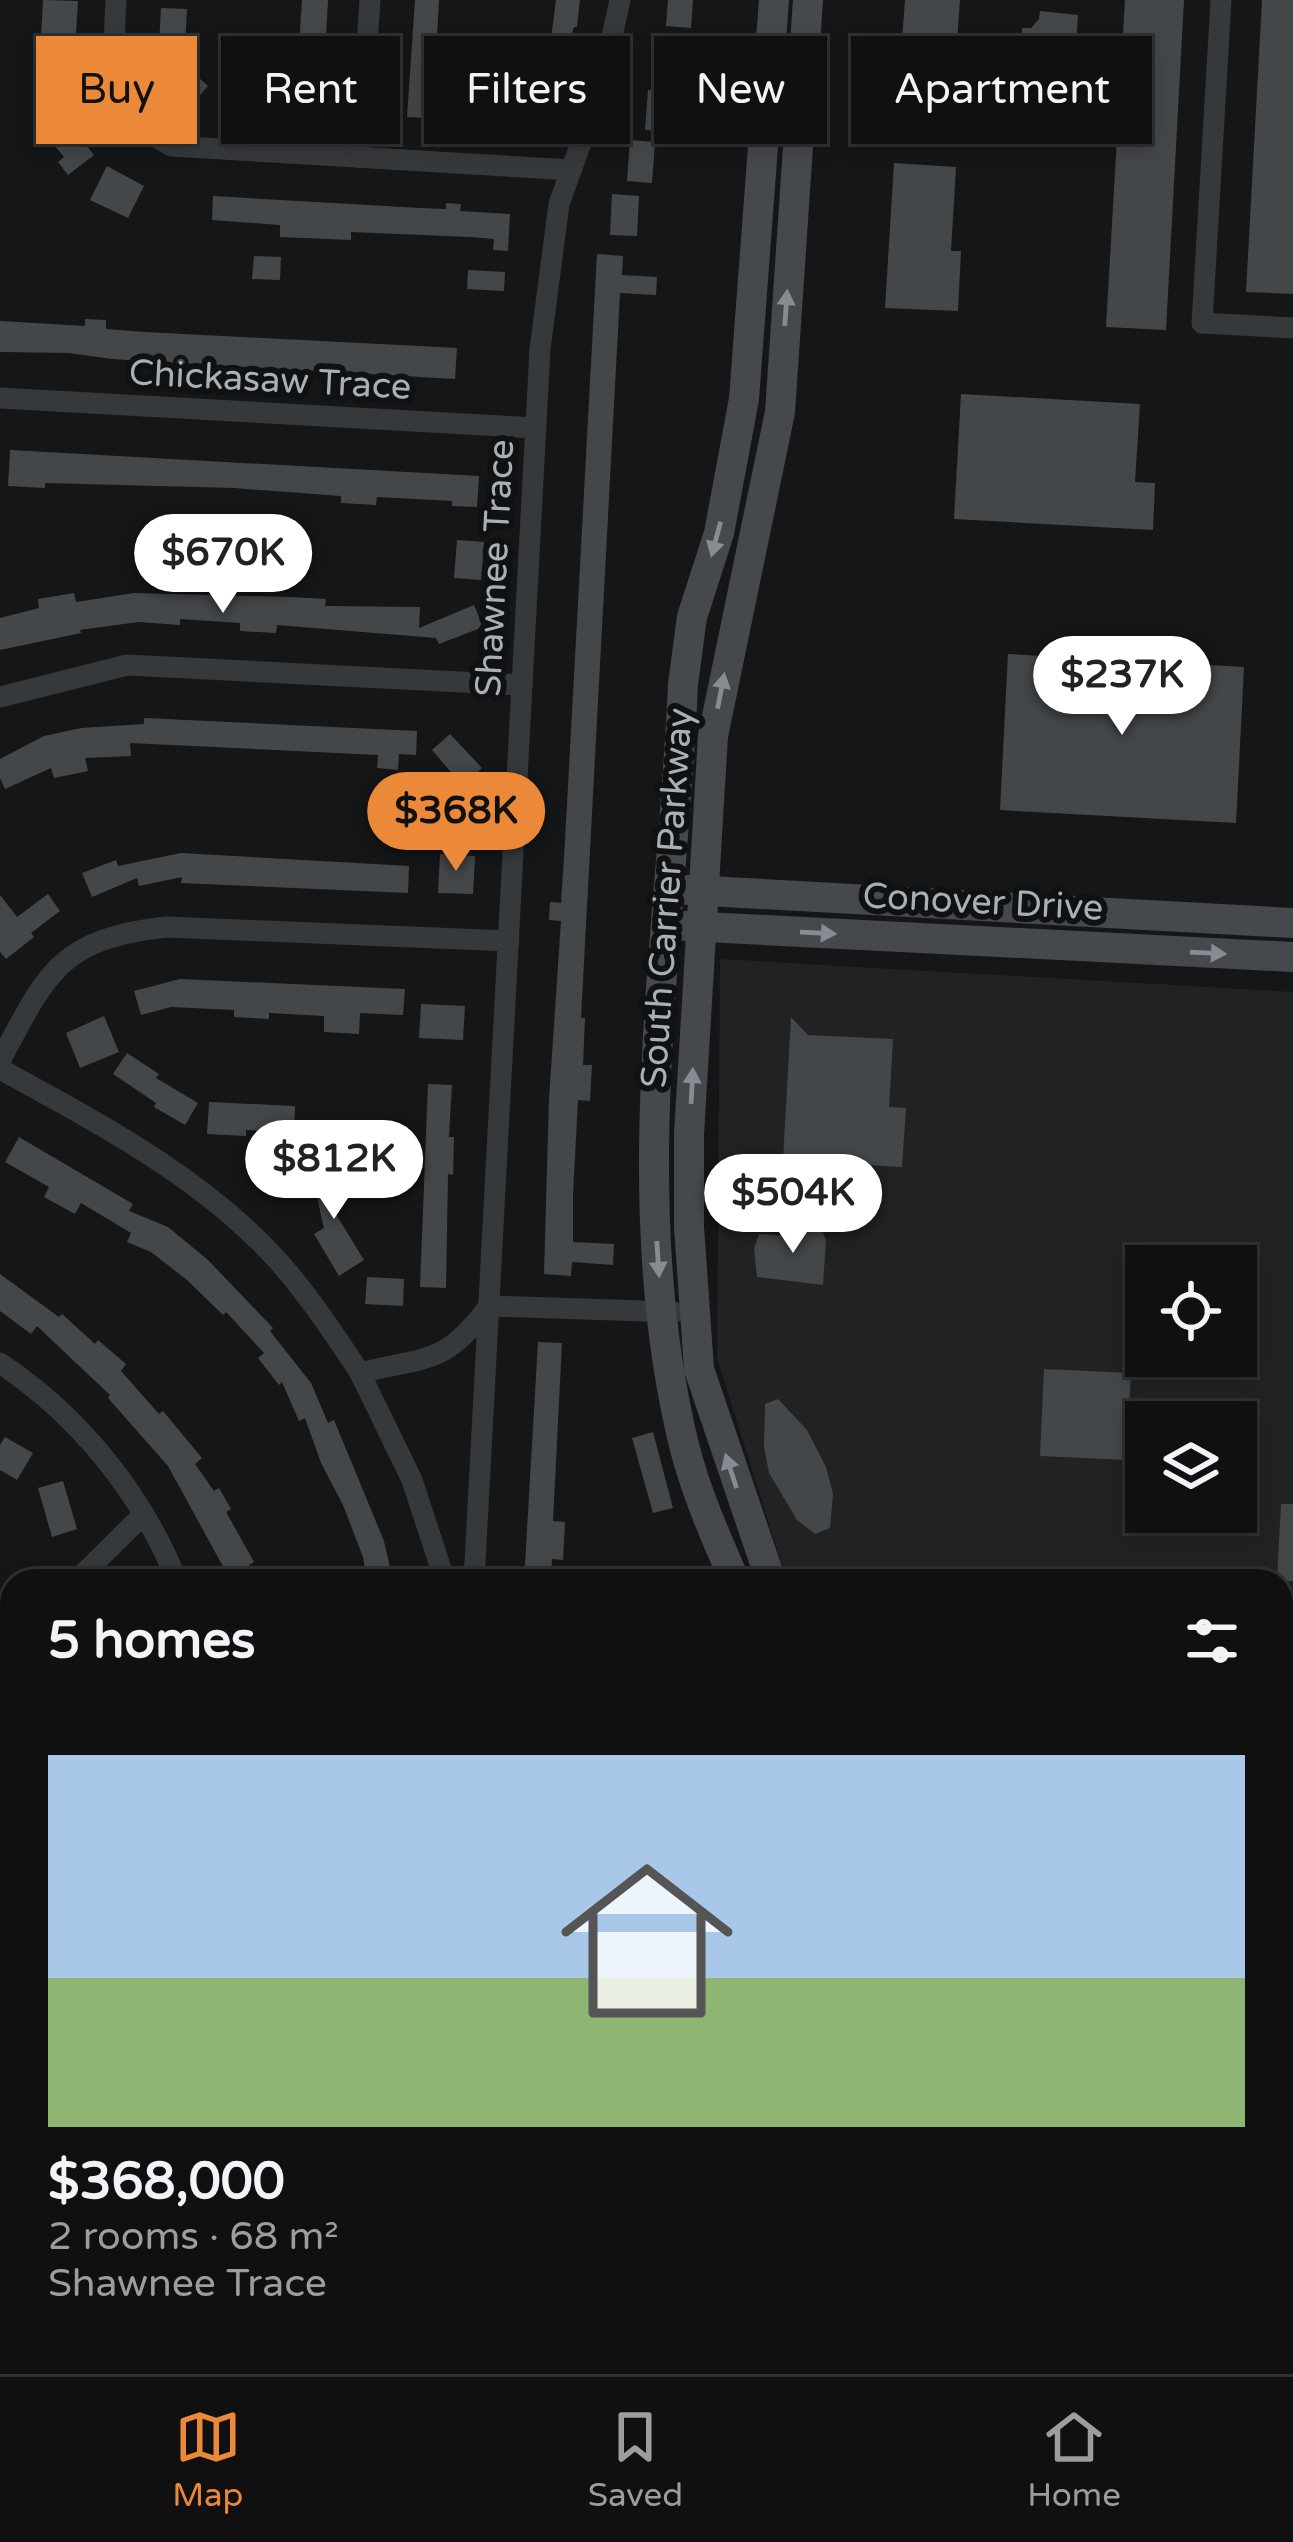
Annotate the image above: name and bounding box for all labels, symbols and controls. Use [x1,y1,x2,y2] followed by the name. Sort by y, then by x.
[36,36,197,144] chip: Buy
[221,36,400,144] chip: Rent
[424,36,630,144] chip: Filters
[654,36,827,144] chip: New
[851,36,1152,144] chip: Apartment
[777,289,796,326] one-way arrow
[128,351,412,409] street label: Chickasaw Trace
[467,438,523,698] street label: Shawnee Trace
[139,514,307,616] pin: $670K
[705,521,724,558] one-way arrow
[161,529,285,576] text: $670K
[1038,636,1206,738] pin: $237K
[1060,651,1184,698] text: $237K
[712,672,731,710] one-way arrow
[632,707,702,1089] street label: South Carrier Parkway
[372,772,540,874] pin: $368K
[394,787,518,834] text: $368K
[862,874,1104,930] street label: Conover Drive
[800,924,838,943] one-way arrow
[1190,944,1228,963] one-way arrow
[683,1066,702,1104] one-way arrow
[250,1120,418,1222] pin: $812K
[272,1135,396,1182] text: $812K
[709,1154,877,1256] pin: $504K
[731,1169,855,1216] text: $504K
[649,1241,668,1279] one-way arrow
[1125,1245,1257,1533] map controls
[1125,1245,1257,1377] button: locate
[1125,1401,1257,1533] button: layers
[721,1453,739,1489] one-way arrow
[1179,1608,1245,1674] icon: filters
[48,1610,256,1672] text: 5 homes
[539,1833,755,2049] icon: home
[48,2151,285,2213] text: $368,000
[48,2213,339,2260] text: 2 rooms · 68 m²
[48,2260,327,2307] text: Shawnee Trace
[172,2404,243,2515] tab: Map
[588,2404,683,2515] tab: Saved
[1027,2404,1121,2515] tab: Home

